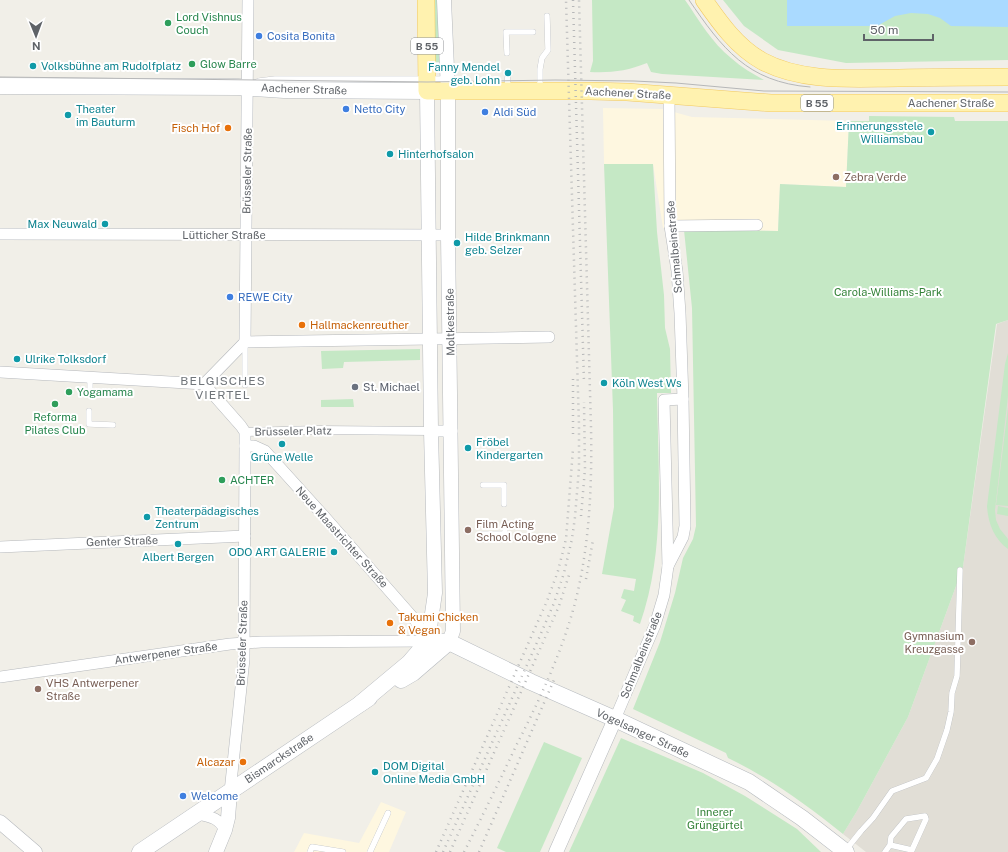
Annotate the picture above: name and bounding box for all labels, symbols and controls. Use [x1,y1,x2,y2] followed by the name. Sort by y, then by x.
[176,11,242,36] place label: Lord Vishnus Couch
[16,16,56,56] north arrow
[864,16,933,42] scale bar
[163,18,173,28] marker: Lord Vishnus Couch
[870,23,898,37] text: 50 m
[267,30,335,42] place label: Cosita Bonita
[254,31,264,41] marker: Cosita Bonita
[411,38,443,54] road number: B 55
[32,40,41,52] text: N
[200,58,257,70] place label: Glow Barre
[187,59,197,69] marker: Glow Barre
[41,60,181,72] place label: Volksbühne am Rudolfplatz
[28,61,38,71] marker: Volksbühne am Rudolfplatz
[428,61,500,86] place label: Fanny Mendel geb. Lohn
[503,68,513,78] marker: Fanny Mendel geb. Lohn
[261,81,347,97] street label: Aachener Straße
[585,85,671,101] street label: Aachener Straße
[801,95,833,111] road number: B 55
[908,97,994,109] street label: Aachener Straße
[76,103,135,128] place label: Theater im Bauturm
[354,103,405,115] place label: Netto City
[341,104,351,114] marker: Netto City
[493,106,536,118] place label: Aldi Süd
[480,107,490,117] marker: Aldi Süd
[63,110,73,120] marker: Theater im Bauturm
[836,120,923,145] place label: Erinnerungsstele Williamsbau
[172,122,221,134] place label: Fisch Hof
[223,123,233,133] marker: Fisch Hof
[926,127,936,137] marker: Erinnerungsstele Williamsbau
[240,128,254,214] street label: Brüsseler Straße
[398,148,474,160] place label: Hinterhofsalon
[385,149,395,159] marker: Hinterhofsalon
[844,171,906,183] place label: Zebra Verde
[831,172,841,182] marker: Zebra Verde
[664,200,684,294] street label: Schmalbeinstraße
[27,218,97,230] place label: Max Neuwald
[100,219,110,229] marker: Max Neuwald
[182,229,266,241] street label: Lütticher Straße
[465,231,550,256] place label: Hilde Brinkmann geb. Selzer
[452,238,462,248] marker: Hilde Brinkmann geb. Selzer
[834,286,942,298] park label: Carola-Williams-Park
[443,288,457,356] street label: Moltkestraße
[238,291,293,303] place label: REWE City
[225,292,235,302] marker: REWE City
[310,319,409,331] place label: Hallmackenreuther
[297,320,307,330] marker: Hallmackenreuther
[25,353,107,365] place label: Ulrike Tolksdorf
[12,354,22,364] marker: Ulrike Tolksdorf
[180,374,266,402] district label: BELGISCHES VIERTEL
[612,377,682,389] place label: Köln West Ws
[599,378,609,388] marker: Köln West Ws
[363,381,420,393] place label: St. Michael
[350,382,360,392] marker: St. Michael
[77,386,133,398] place label: Yogamama
[64,387,74,397] marker: Yogamama
[50,399,60,409] marker: Reforma Pilates Club
[24,411,86,436] place label: Reforma Pilates Club
[254,424,332,438] street label: Brüsseler Platz
[476,436,543,461] place label: Fröbel Kindergarten
[277,439,287,449] marker: Grüne Welle
[463,443,473,453] marker: Fröbel Kindergarten
[251,451,313,463] place label: Grüne Welle
[230,474,274,486] place label: ACHTER
[217,475,227,485] marker: ACHTER
[293,484,391,590] street label: Neue Maastrichter Straße
[155,505,259,530] place label: Theaterpädagisches Zentrum
[142,512,152,522] marker: Theaterpädagisches Zentrum
[476,518,557,543] place label: Film Acting School Cologne
[463,525,473,535] marker: Film Acting School Cologne
[86,534,158,548] street label: Genter Straße
[173,539,183,549] marker: Albert Bergen
[229,546,326,558] place label: ODO ART GALERIE
[329,547,339,557] marker: ODO ART GALERIE
[142,551,214,563] place label: Albert Bergen
[235,600,249,686] street label: Brüsseler Straße
[618,610,664,700] street label: Schmalbeinstraße
[398,611,478,636] place label: Takumi Chicken & Vegan
[385,618,395,628] marker: Takumi Chicken & Vegan
[904,630,964,655] place label: Gymnasium Kreuzgasse
[967,637,977,647] marker: Gymnasium Kreuzgasse
[114,640,218,666] street label: Antwerpener Straße
[46,677,139,702] place label: VHS Antwerpener Straße
[33,684,43,694] marker: VHS Antwerpener Straße
[595,706,691,760] street label: Vogelsanger Straße
[242,731,316,785] street label: Bismarckstraße
[196,756,235,768] place label: Alcazar
[238,757,248,767] marker: Alcazar
[383,760,485,785] place label: DOM Digital Online Media GmbH
[370,767,380,777] marker: DOM Digital Online Media GmbH
[191,790,238,802] place label: Welcome
[178,791,188,801] marker: Welcome
[687,806,743,831] park label: Innerer Grüngürtel

